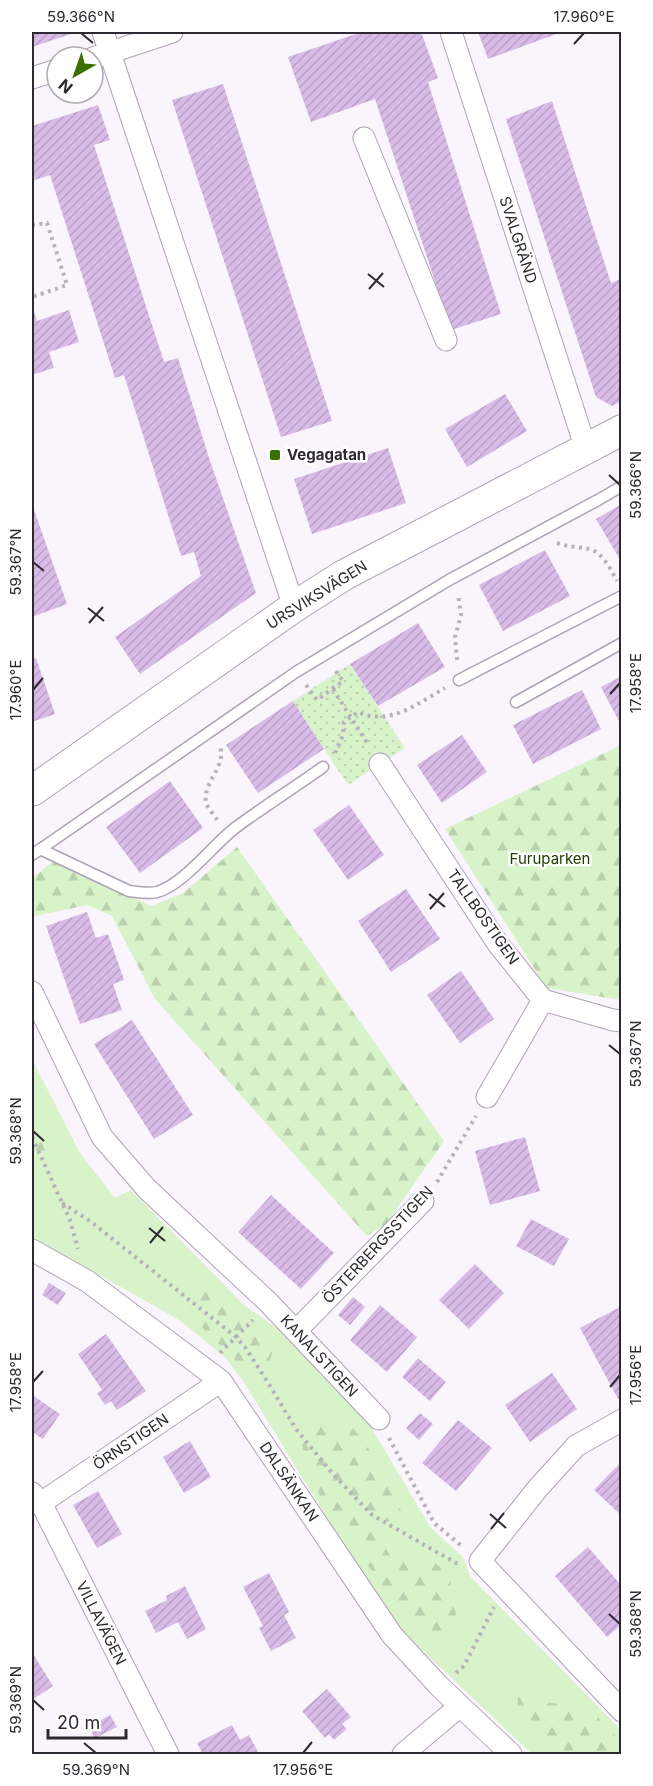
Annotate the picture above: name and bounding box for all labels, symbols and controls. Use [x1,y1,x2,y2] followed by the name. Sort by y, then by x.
[47,7,115,26] text: 59.366°N
[554,7,614,26] text: 17.960°E
[45,45,105,105] north arrow
[54,75,76,98] text: N
[495,194,542,286] street label: SVALGRÄND
[287,445,366,464] place label: Vegagatan
[268,448,282,462] marker: Vegagatan
[626,451,645,519] text: 59.366°N
[6,528,25,596] text: 59.367°N
[263,556,371,633] street label: URSVIKSVÄGEN
[626,653,645,713] text: 17.958°E
[6,660,25,720] text: 17.960°E
[510,849,590,868] park label: Furuparken
[444,865,523,968] street label: TALLBOSTIGEN
[626,1020,645,1088] text: 59.367°N
[6,1097,25,1165] text: 59.368°N
[318,1182,437,1307] street label: ÖSTERBERGSSTIGEN
[276,1311,362,1401] street label: KANALSTIGEN
[626,1345,645,1405] text: 17.956°E
[6,1352,25,1412] text: 17.958°E
[89,1409,172,1474] street label: ÖRNSTIGEN
[256,1438,323,1525] street label: DALSÄNKAN
[72,1578,131,1668] street label: VILLAVÄGEN
[626,1590,645,1658] text: 59.368°N
[6,1666,25,1734] text: 59.369°N
[48,1702,126,1740] scale bar
[57,1712,100,1733] text: 20 m
[62,1760,130,1779] text: 59.369°N
[273,1760,333,1779] text: 17.956°E

